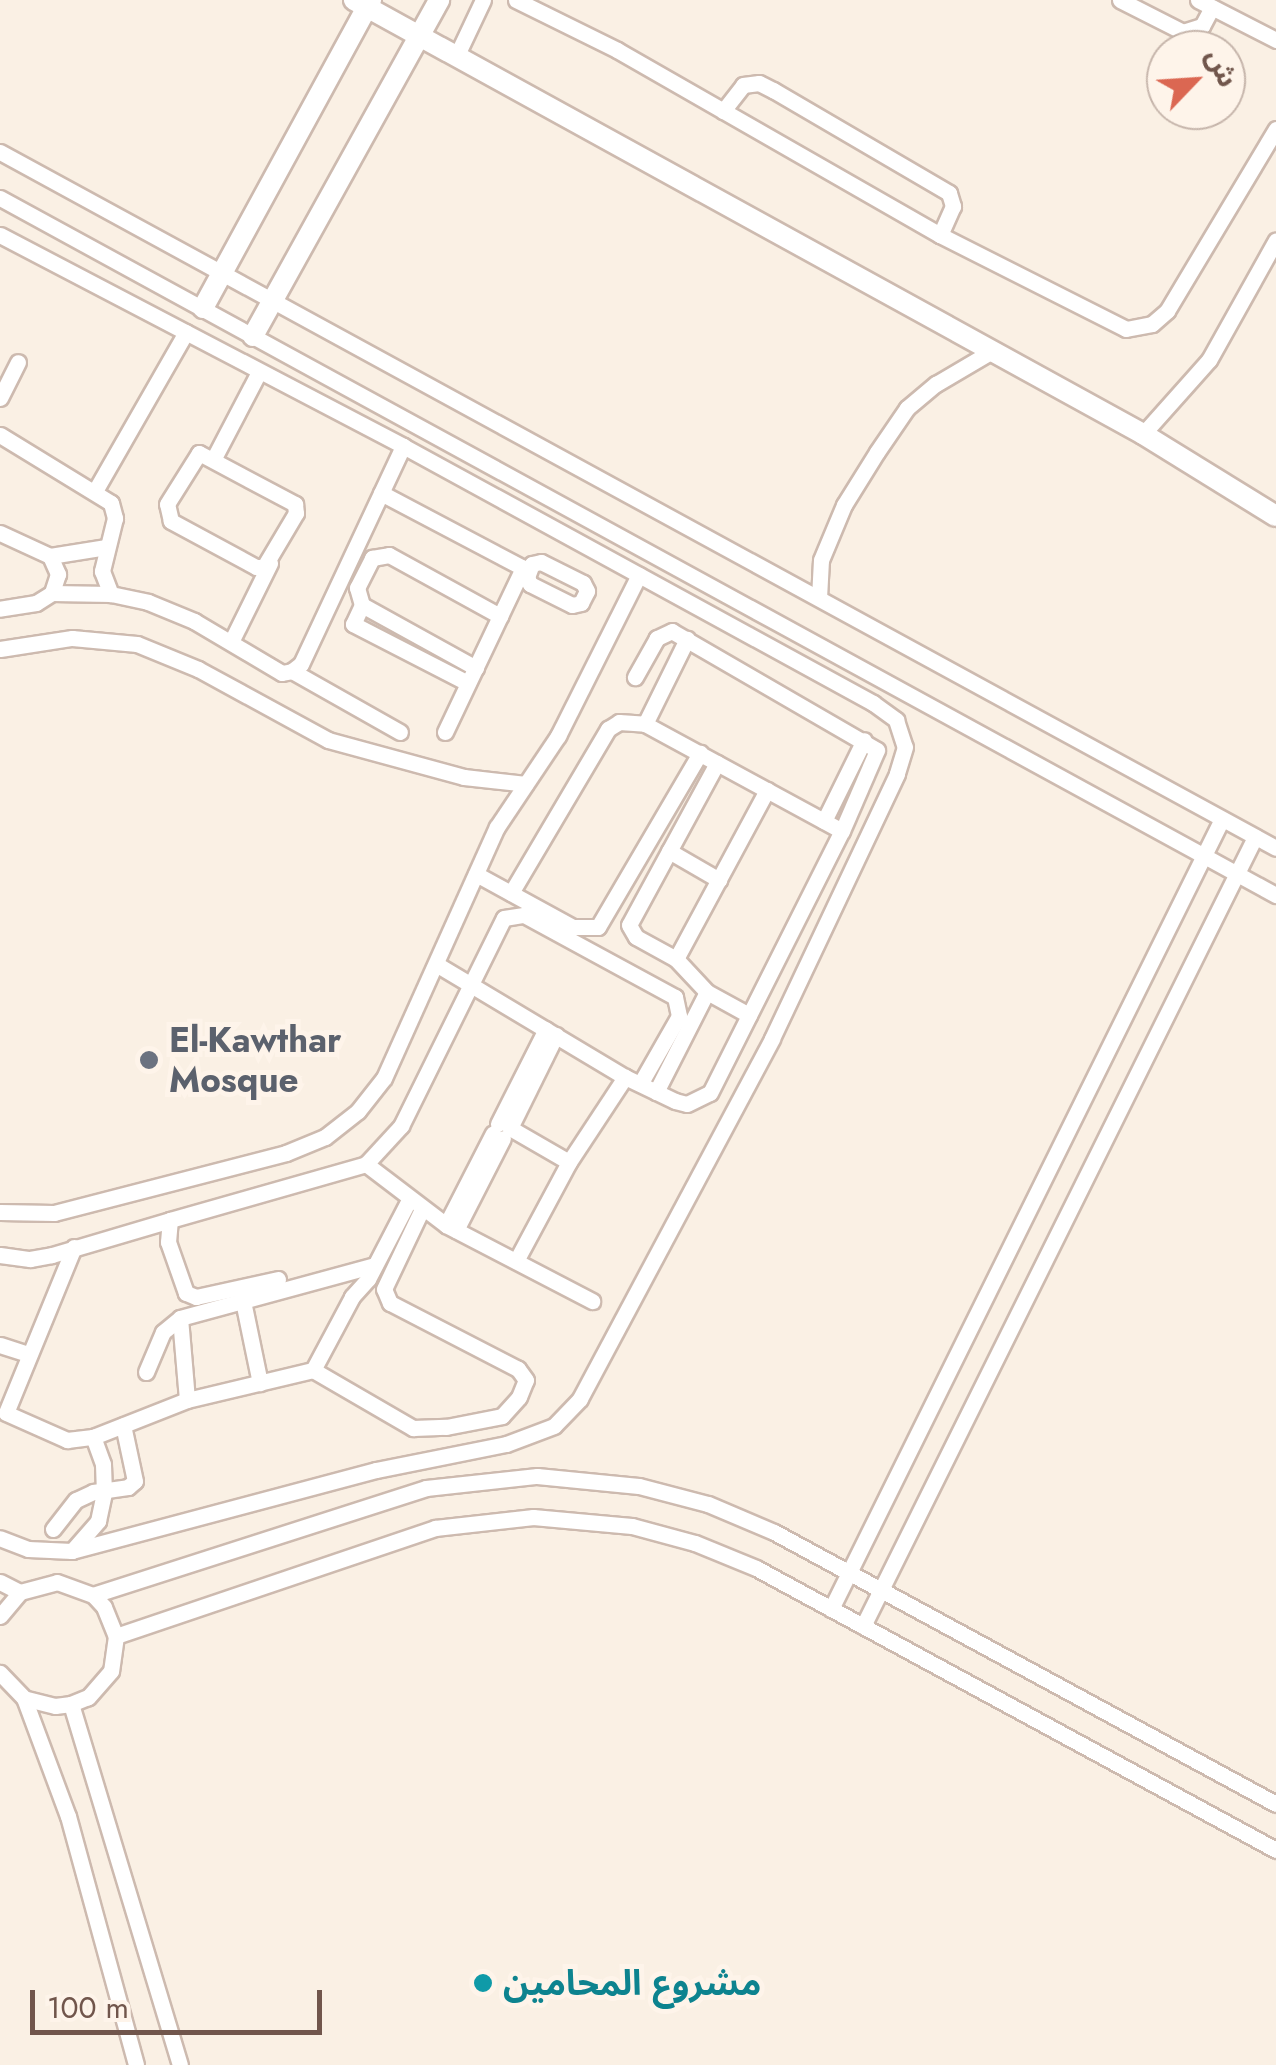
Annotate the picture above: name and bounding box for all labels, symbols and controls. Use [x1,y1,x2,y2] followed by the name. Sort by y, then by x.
[1146,30,1246,130] north arrow
[1195,42,1249,94] text: ش
[169,1019,341,1101] place label: El-Kawthar Mosque
[138,1049,160,1071] marker: El-Kawthar Mosque
[503,1962,761,2004] place label: مشروع المحامين
[35,1970,328,2032] scale bar
[472,1972,494,1994] marker: مشروع المحامين
[47,1986,129,2029] text: 100 m

